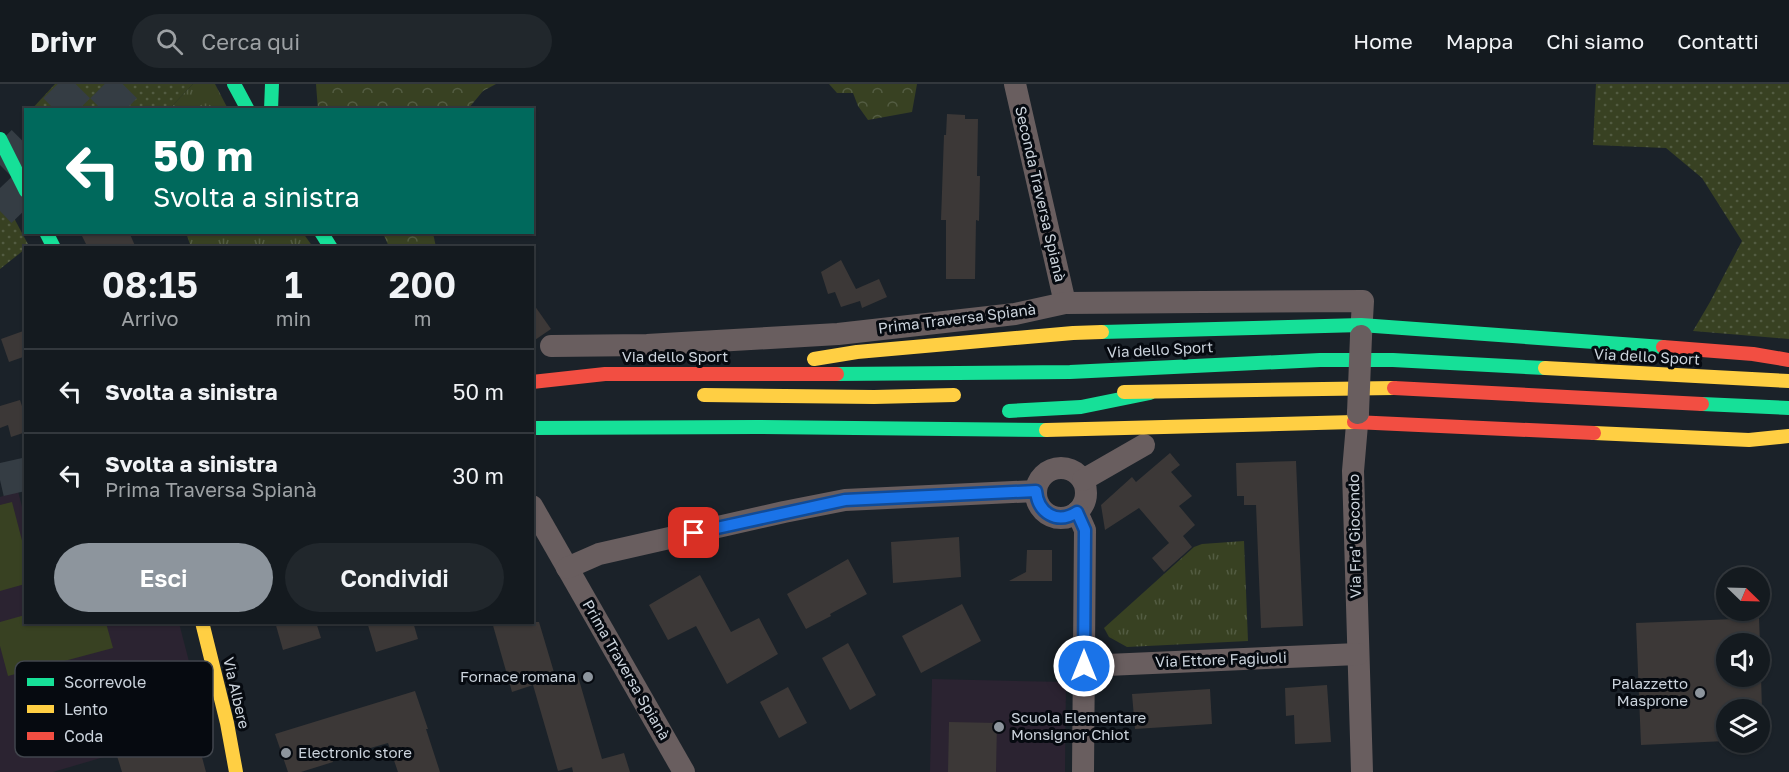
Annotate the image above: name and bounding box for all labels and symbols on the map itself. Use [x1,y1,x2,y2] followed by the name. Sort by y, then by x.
[1012,104,1070,283] street label: Seconda Traversa Spianà
[877,299,1037,337] street label: Prima Traversa Spianà
[1106,337,1214,361] street label: Via dello Sport
[1593,344,1701,368] street label: Via dello Sport
[622,347,728,365] street label: Via dello Sport
[1344,474,1364,598] street label: Via Fra' Giocondo
[668,507,719,558] pin
[1716,567,1770,621] north arrow
[579,596,674,743] street label: Prima Traversa Spianà
[1052,634,1116,698] position arrow
[1155,648,1287,670] street label: Via Ettore Fagiuoli
[220,655,254,731] street label: Via Albere
[15,661,213,757] legend
[460,667,576,685] place label: Fornace romana
[581,670,595,684] marker: Fornace romana
[64,672,146,692] text: Scorrevole
[1612,674,1688,709] place label: Palazzetto Masprone
[1693,686,1707,700] marker: Palazzetto Masprone
[64,699,108,719] text: Lento
[1011,708,1147,743] place label: Scuola Elementare Monsignor Chiot
[992,720,1006,734] marker: Scuola Elementare Monsignor Chiot
[64,726,103,746] text: Coda
[298,743,412,761] place label: Electronic store
[279,746,293,760] marker: Electronic store

